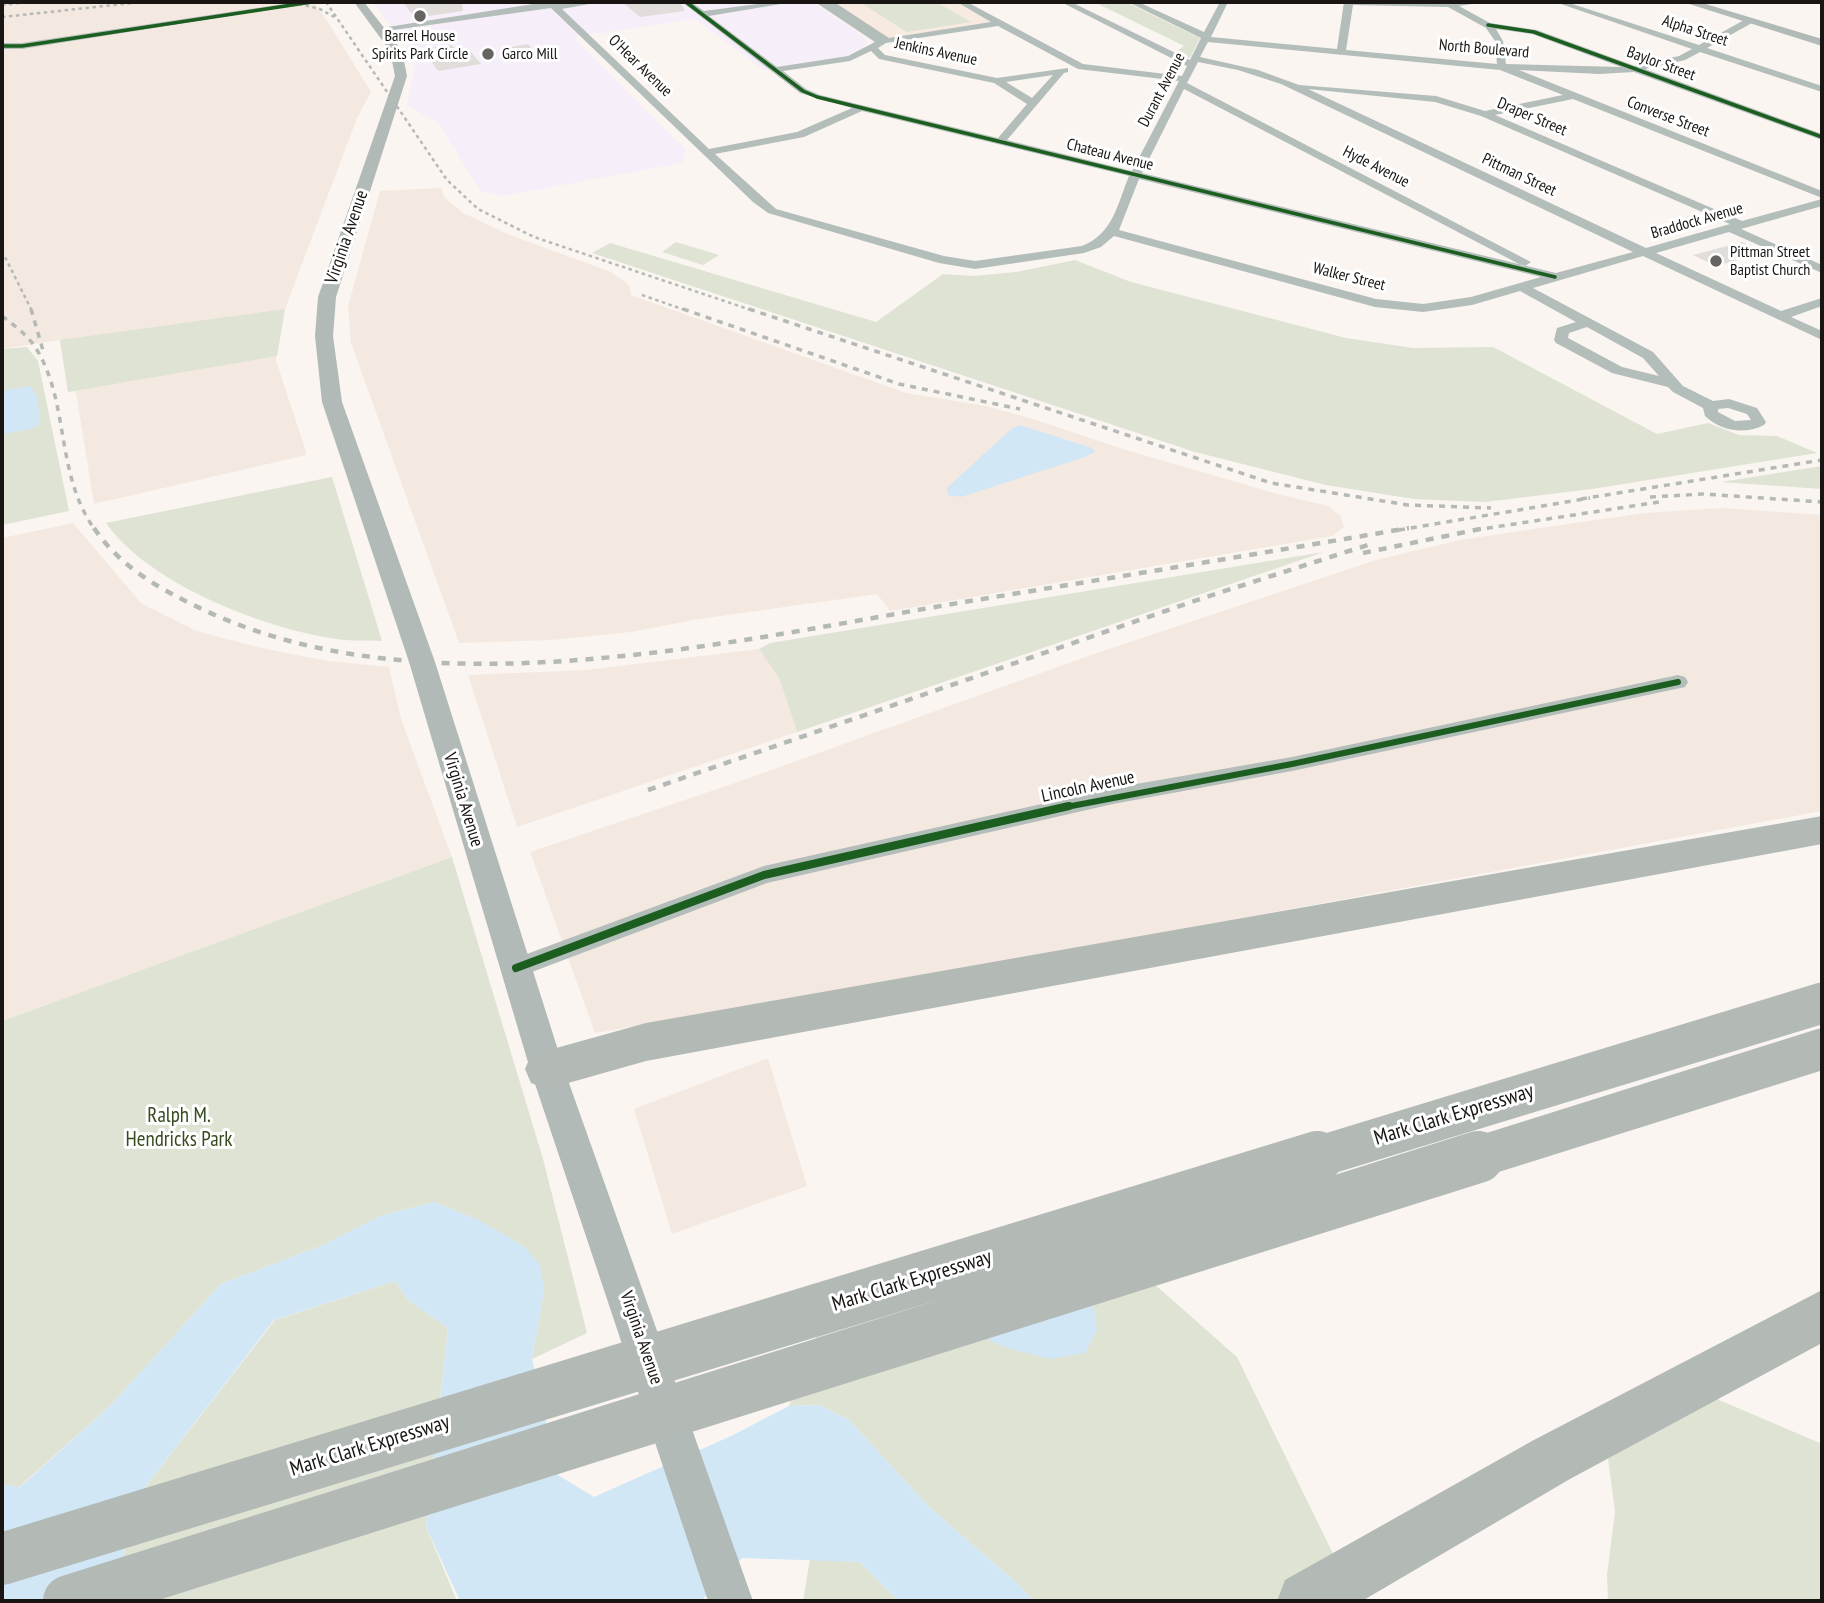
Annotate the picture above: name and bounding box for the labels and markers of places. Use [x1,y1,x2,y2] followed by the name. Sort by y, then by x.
[412,8,428,24] marker: Barrel House Spirits Park Circle
[372,26,468,64] place label: Barrel House Spirits Park Circle
[502,44,558,64] place label: Garco Mill
[480,46,496,62] marker: Garco Mill
[1730,242,1810,280] place label: Pittman Street Baptist Church
[1708,253,1724,269] marker: Pittman Street Baptist Church

